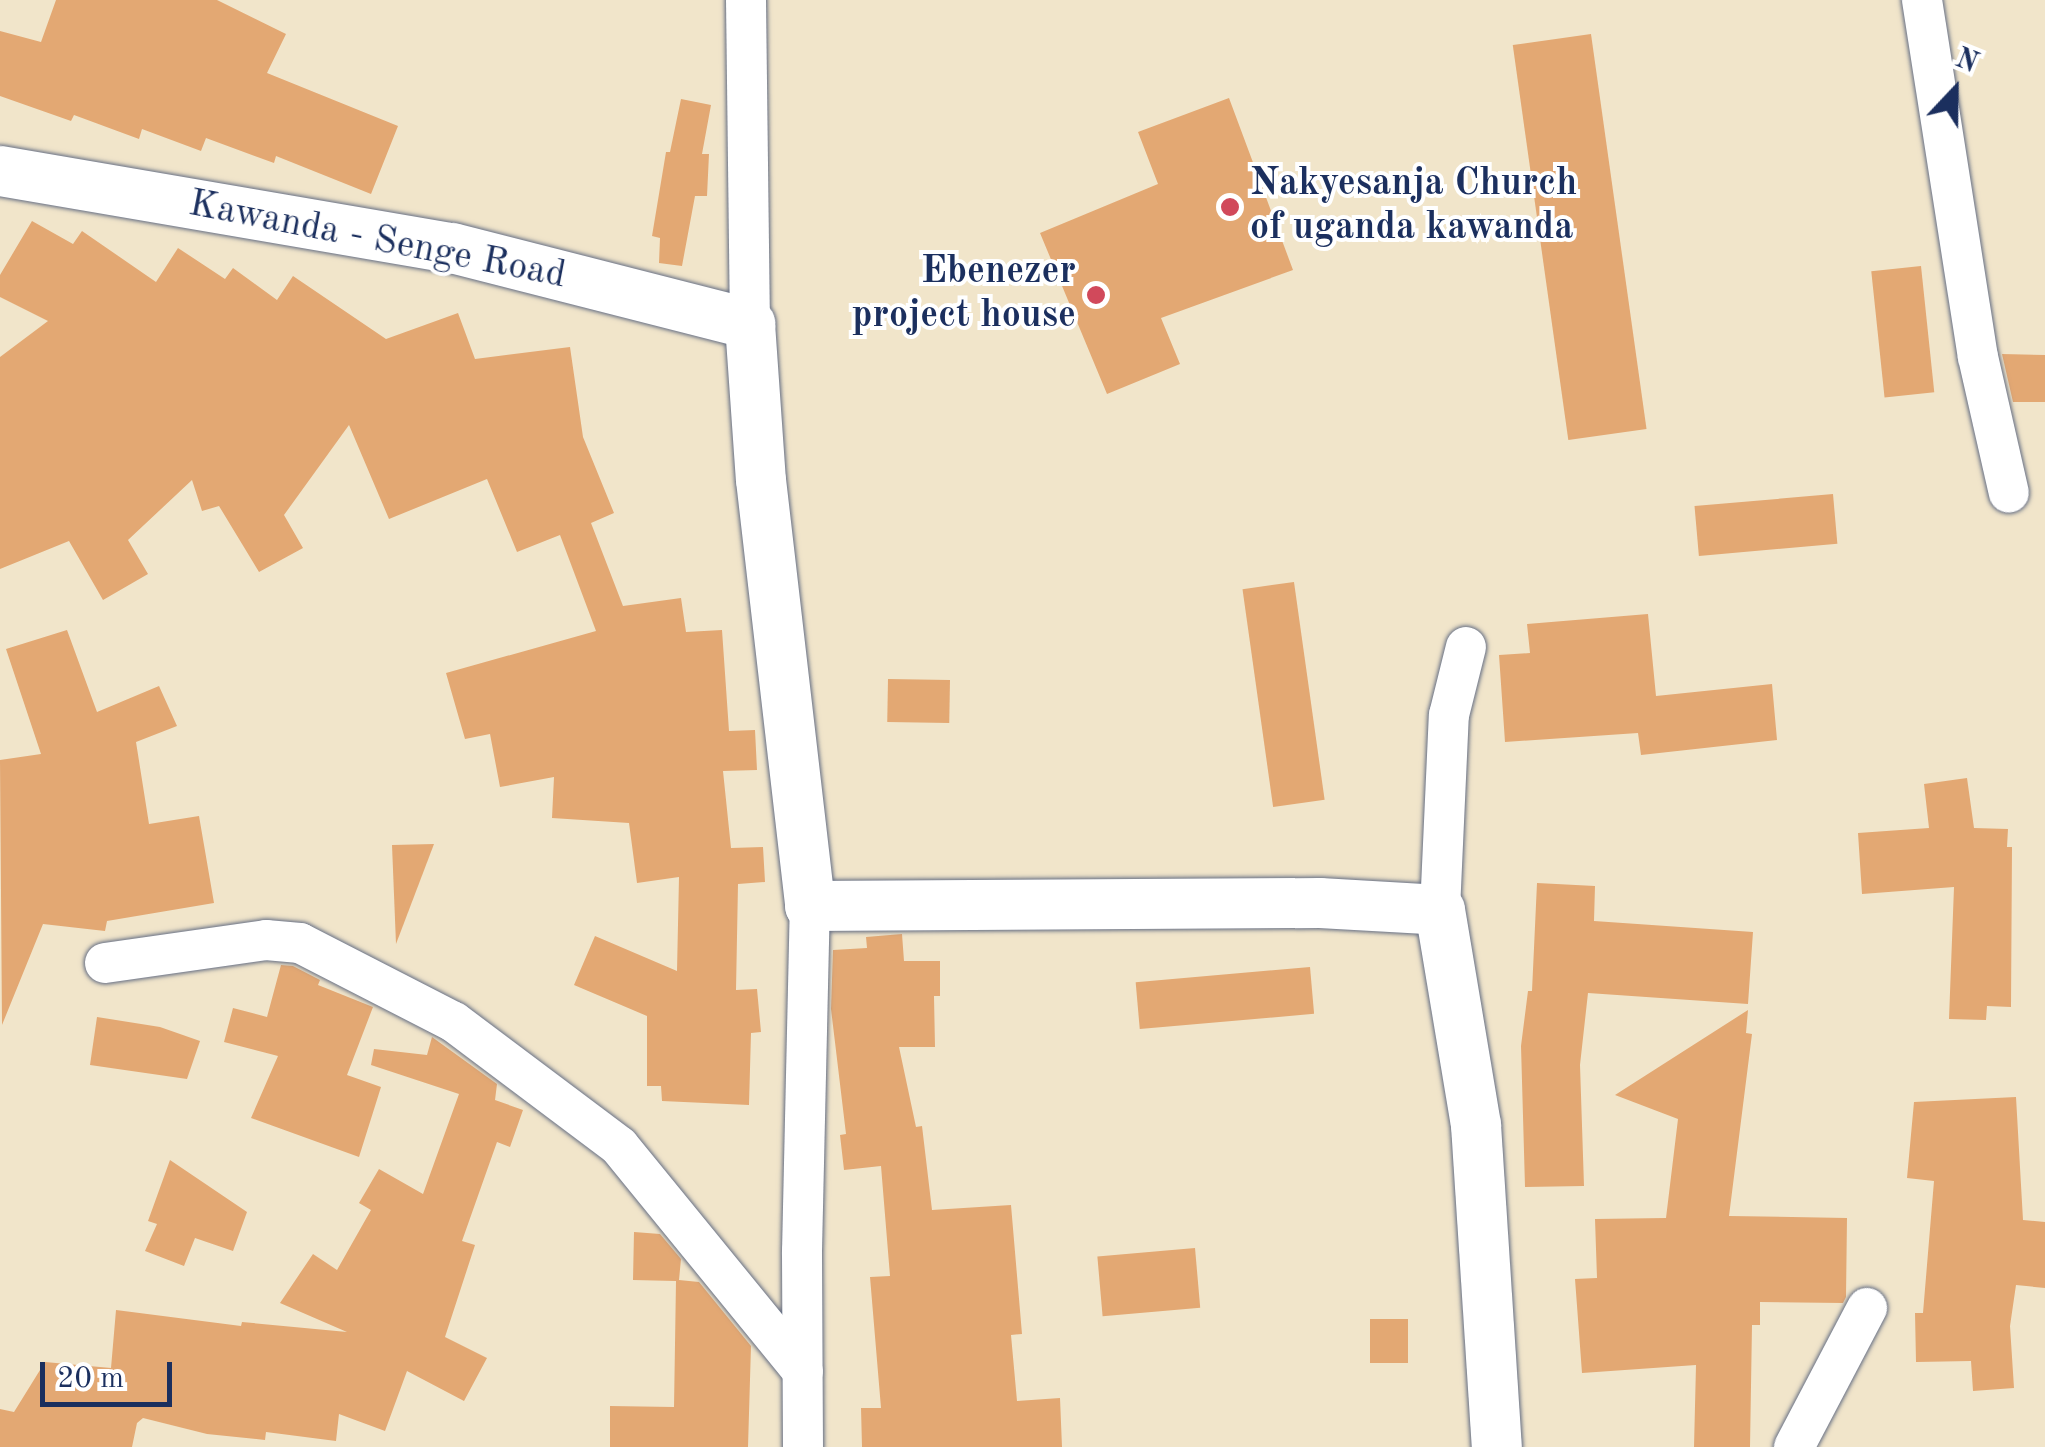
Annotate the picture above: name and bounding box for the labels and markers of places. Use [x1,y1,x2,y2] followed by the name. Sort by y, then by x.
[1250,162,1577,252] place label: Nakyesanja Church of uganda kawanda
[1219,196,1241,218] marker: Nakyesanja Church of uganda kawanda
[852,250,1076,340] place label: Ebenezer project house
[1085,284,1107,306] marker: Ebenezer project house

